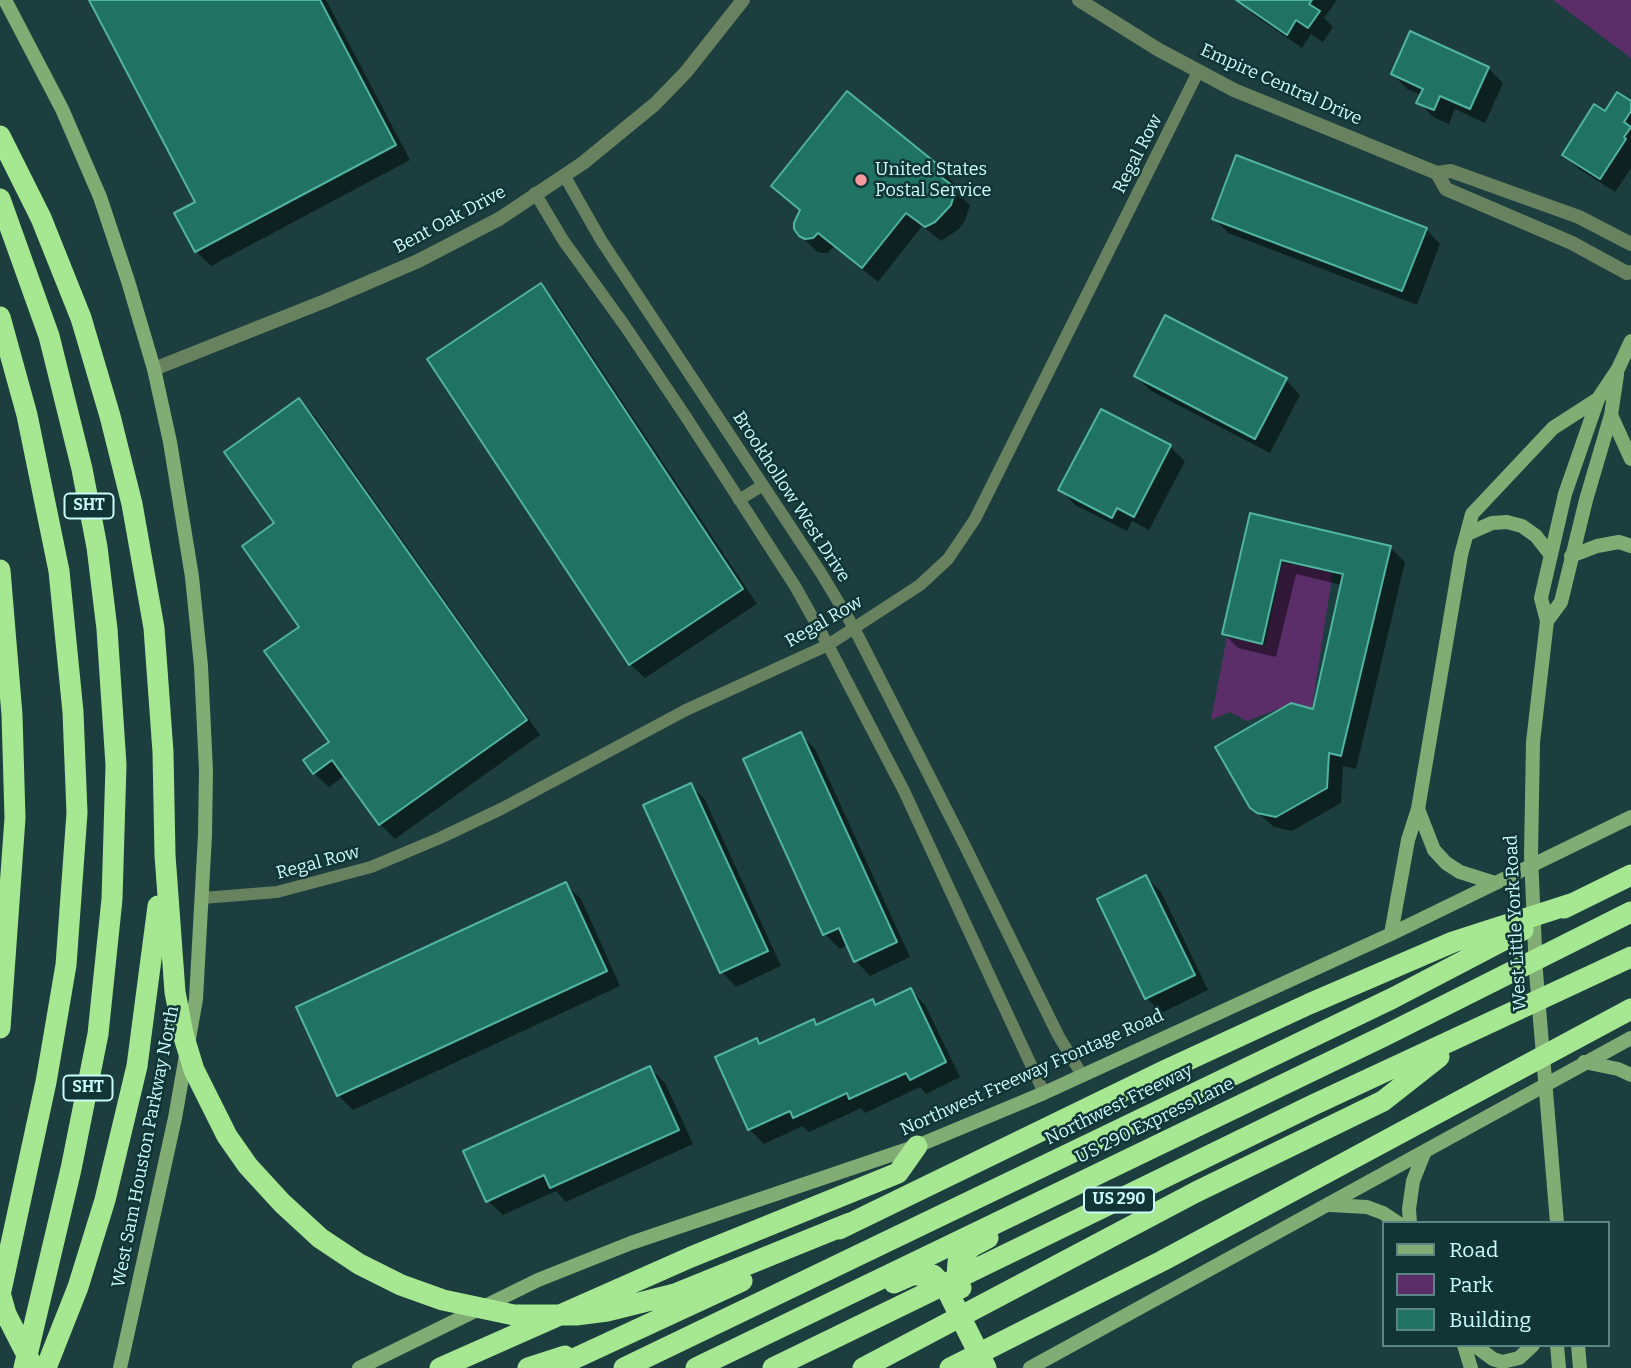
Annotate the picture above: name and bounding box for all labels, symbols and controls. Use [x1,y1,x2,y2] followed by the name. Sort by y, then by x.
[1197,40,1365,130] street label: Empire Central Drive
[1109,111,1167,197] street label: Regal Row
[875,159,991,202] place label: United States Postal Service
[853,172,869,188] marker: United States Postal Service
[390,181,510,259] street label: Bent Oak Drive
[728,408,854,586] street label: Brookhollow West Drive
[64,494,114,519] road number: SHT
[782,591,866,653] street label: Regal Row
[1501,834,1531,1012] street label: West Little York Road
[274,841,362,885] street label: Regal Row
[108,1004,184,1290] street label: West Sam Houston Parkway North
[897,1005,1167,1141] street label: Northwest Freeway Frontage Road
[1042,1060,1196,1150] street label: Northwest Freeway
[1072,1073,1238,1169] street label: US 290 Express Lane
[64,1076,112,1100] road number: SHT
[1084,1188,1154,1212] road number: US 290
[1382,1221,1610,1347] legend
[1449,1237,1498,1263] text: Road
[1449,1272,1493,1298] text: Park
[1449,1307,1531,1333] text: Building

